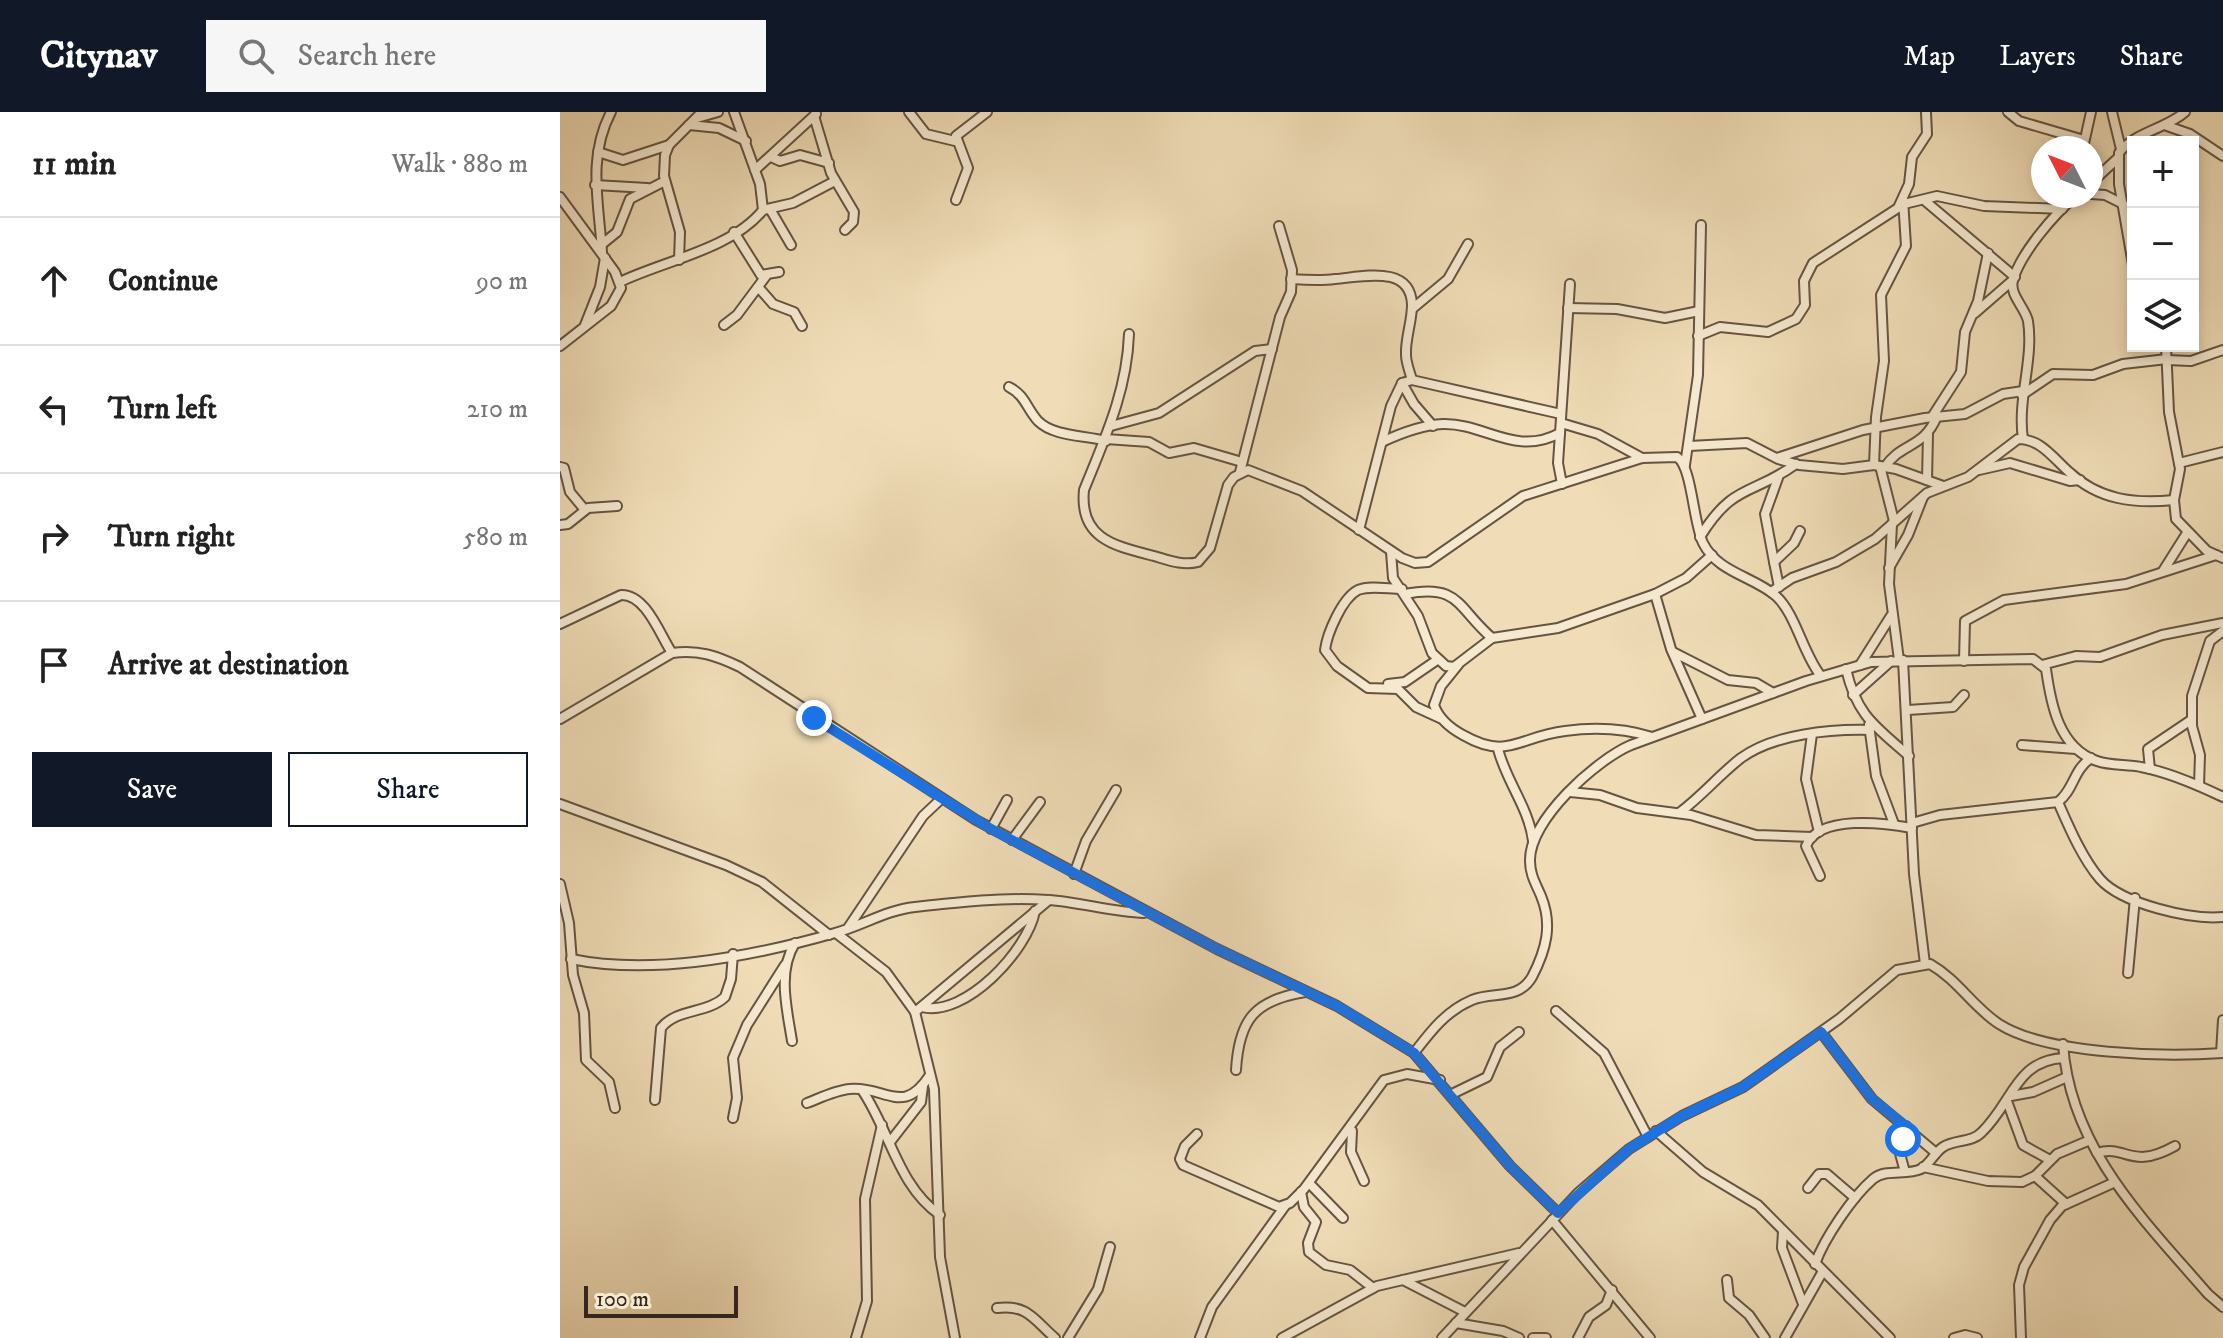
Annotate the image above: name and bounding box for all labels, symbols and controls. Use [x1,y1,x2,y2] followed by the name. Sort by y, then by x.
[206,20,766,92] search box
[40,32,158,80] text: Citynav
[234,34,278,78] icon: search
[298,38,436,75] text: Search here
[1904,39,1955,74] text: Map
[1999,39,2076,74] text: Layers
[2120,39,2183,74] text: Share
[2031,136,2103,208] north arrow
[2127,136,2199,352] map controls
[2127,136,2199,208] button: +
[32,143,116,185] text: 11 min
[391,148,528,181] text: Walk · 880 m
[2127,208,2199,280] button: −
[32,259,76,303] icon: ahead
[108,263,218,300] text: Continue
[476,265,528,298] text: 90 m
[2127,280,2199,352] button: layers
[32,387,76,431] icon: left
[108,391,217,428] text: Turn left
[467,393,528,426] text: 210 m
[32,515,76,559] icon: right
[108,519,235,556] text: Turn right
[463,521,528,554] text: 580 m
[32,643,76,687] icon: arrive
[108,647,349,684] text: Arrive at destination
[796,700,832,736] route end
[32,752,272,827] button: Save
[288,752,528,827] button: Share
[1885,1121,1921,1157] route start
[584,1282,738,1318] scale bar
[596,1286,649,1313] text: 100 m

